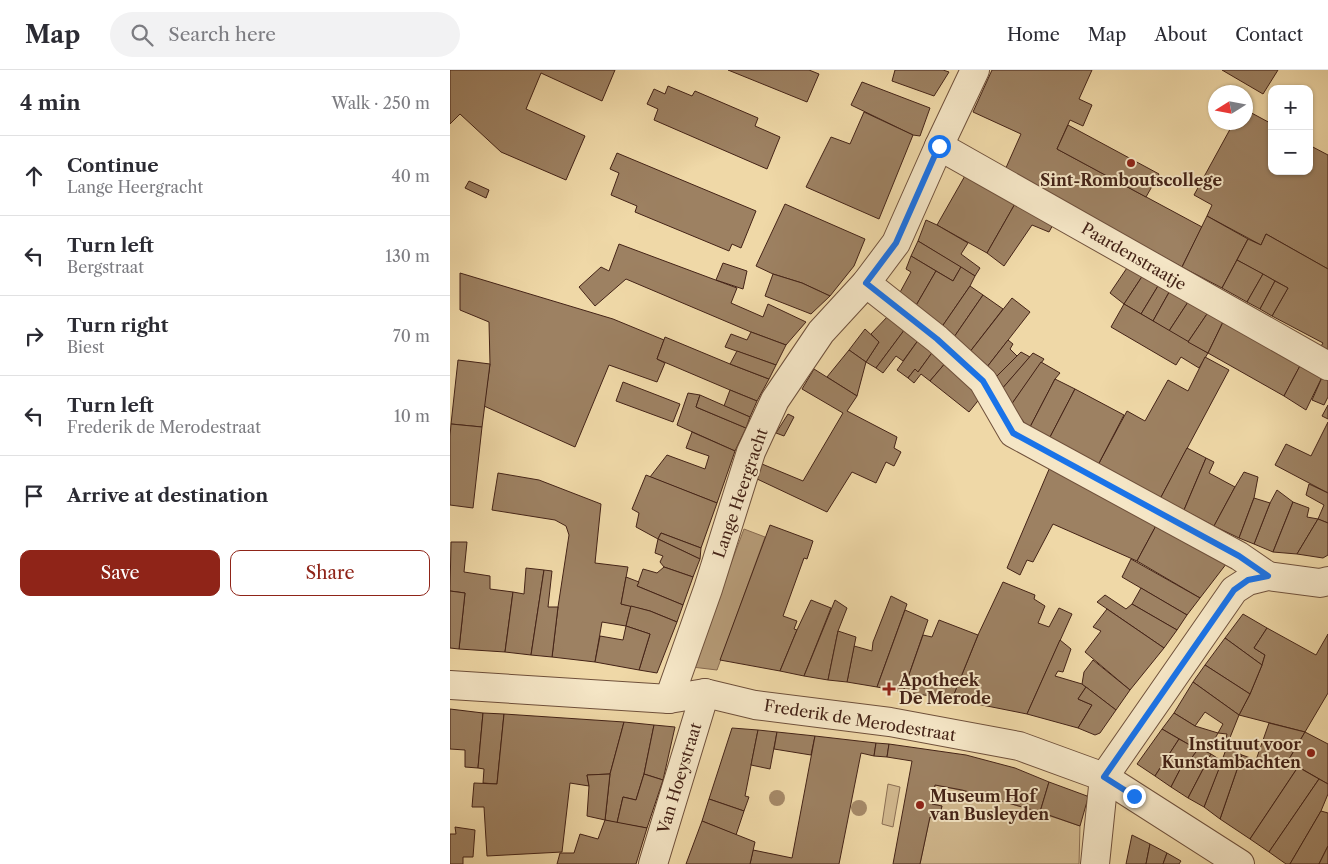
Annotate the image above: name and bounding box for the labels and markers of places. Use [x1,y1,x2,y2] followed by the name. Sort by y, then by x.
[1125,157,1137,169] marker: Sint-Romboutscollege
[1040,170,1222,190] place label: Sint-Romboutscollege
[898,670,991,708] place label: Apotheek De Merode
[883,683,895,695] marker: Apotheek De Merode
[1161,734,1301,772] place label: Instituut voor Kunstambachten
[1305,747,1317,759] marker: Instituut voor Kunstambachten
[929,786,1049,824] place label: Museum Hof van Busleyden
[914,799,926,811] marker: Museum Hof van Busleyden

